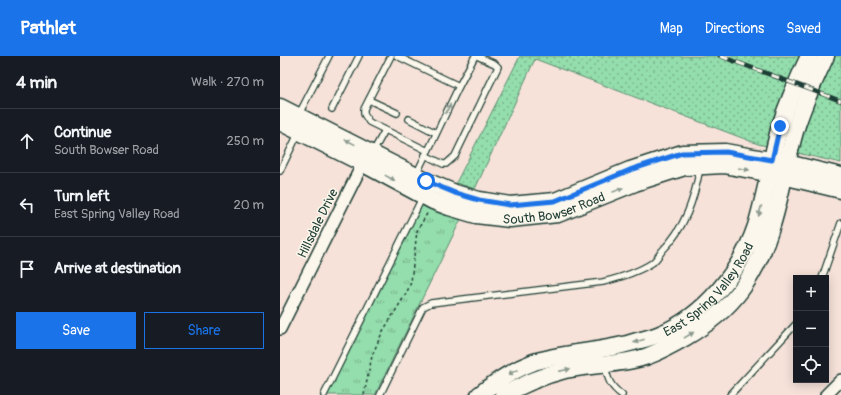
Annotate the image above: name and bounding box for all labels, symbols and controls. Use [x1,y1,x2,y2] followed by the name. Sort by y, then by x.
[20,16,76,40] text: Pathlet
[660,20,683,37] text: Map
[705,20,764,37] text: Directions
[786,20,821,37] text: Saved
[16,72,57,93] text: 4 min
[191,74,264,90] text: Walk · 270 m
[445,103,451,115] one-way arrow
[771,117,789,135] route end
[54,123,112,142] text: Continue
[16,130,38,152] icon: ahead
[226,133,264,149] text: 250 m
[344,139,356,145] one-way arrow
[54,142,159,158] text: South Bowser Road
[738,166,750,172] one-way arrow
[417,172,435,190] route start
[384,175,395,181] one-way arrow
[294,186,342,261] street label: Hillsdale Drive
[613,186,625,192] one-way arrow
[54,187,110,206] text: Turn left
[502,189,607,228] street label: South Bowser Road
[16,194,38,216] icon: left
[233,197,264,213] text: 20 m
[756,205,762,218] one-way arrow
[54,206,180,222] text: East Spring Valley Road
[661,240,757,340] street label: East Spring Valley Road
[16,258,38,280] icon: arrive
[54,259,181,278] text: Arrive at destination
[793,275,829,383] map controls
[793,275,829,311] button: +
[793,311,829,347] button: −
[16,312,136,349] button: Save
[144,312,264,349] button: Share
[683,332,695,339] one-way arrow
[633,338,645,344] one-way arrow
[793,347,829,383] button: locate
[559,367,571,373] one-way arrow
[508,368,519,375] one-way arrow

